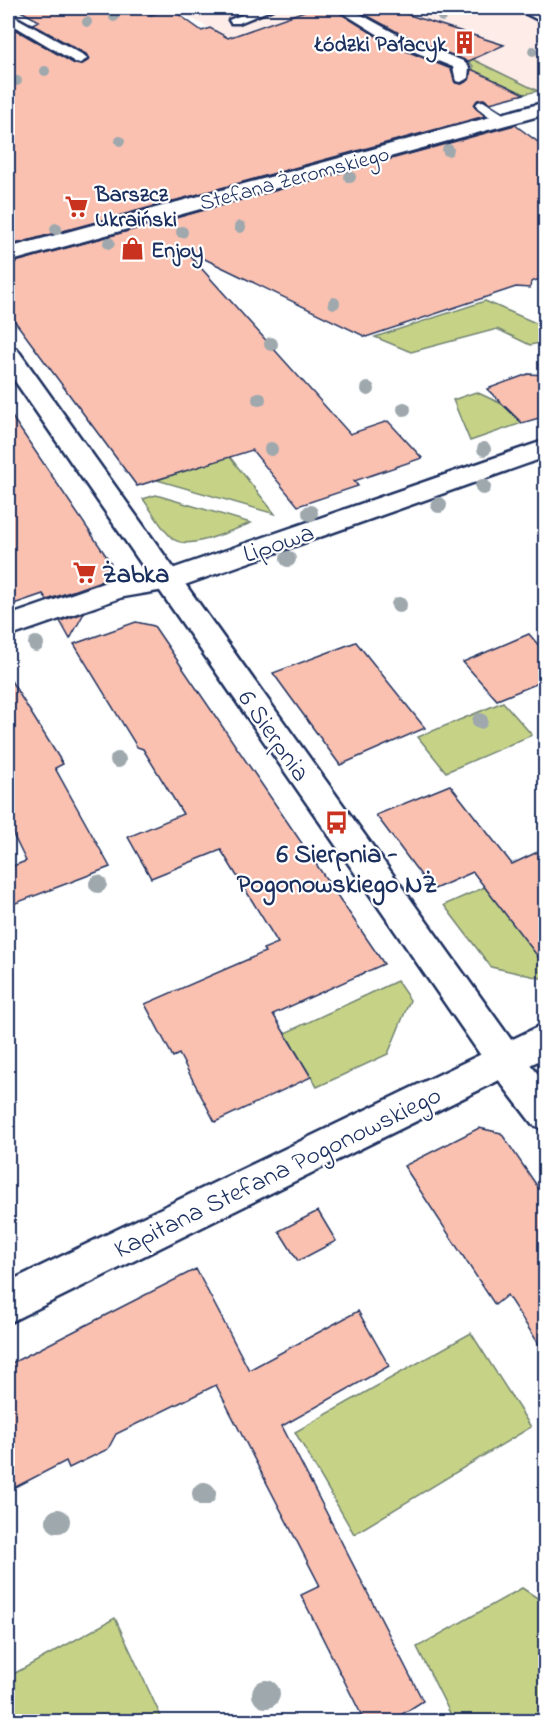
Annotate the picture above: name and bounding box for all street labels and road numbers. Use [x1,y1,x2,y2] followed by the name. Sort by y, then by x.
[196,139,394,222] street label: Stefana Żeromskiego
[238,515,320,575] street label: Lipowa
[227,683,318,791] street label: 6 Sierpnia
[108,1078,448,1270] street label: Kapitana Stefana Pogonowskiego

